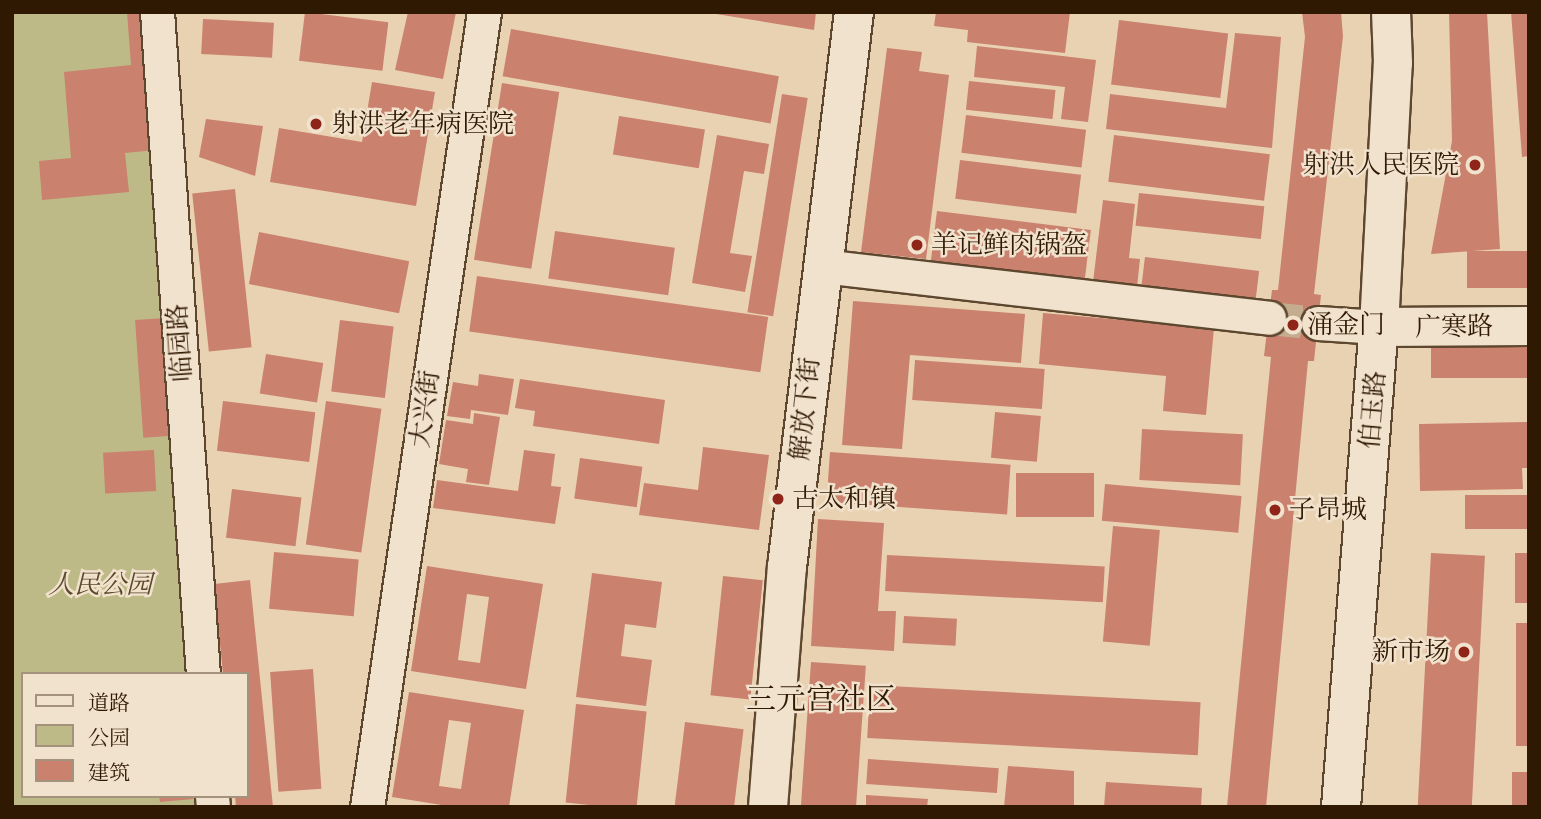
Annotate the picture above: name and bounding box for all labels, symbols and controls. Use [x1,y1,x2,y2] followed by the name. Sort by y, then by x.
[332,108,514,140] place label: 射洪老年病医院
[306,114,326,134] marker: 射洪老年病医院
[1303,149,1459,181] place label: 射洪人民医院
[1465,155,1485,175] marker: 射洪人民医院
[931,229,1087,261] place label: 羊记鲜肉锅盔
[909,237,925,253] marker: 羊记鲜肉锅盔
[162,303,198,383] street label: 临园路
[1307,309,1385,341] place label: 涌金门
[1415,311,1493,343] street label: 广寒路
[1285,317,1301,333] marker: 涌金门
[784,356,826,462] street label: 解放下街
[404,368,446,450] street label: 大兴街
[1354,370,1392,450] street label: 伯玉路
[792,483,896,515] place label: 古太和镇
[770,491,786,507] marker: 古太和镇
[1289,494,1367,526] place label: 子昂城
[1267,502,1283,518] marker: 子昂城
[48,569,152,601] park label: 人民公园
[1372,636,1450,668] place label: 新市场
[1456,644,1472,660] marker: 新市场
[21,672,248,798] legend
[746,681,896,717] district label: 三元宫社区
[88,689,130,716] text: 道路
[88,724,130,751] text: 公园
[88,759,130,786] text: 建筑

